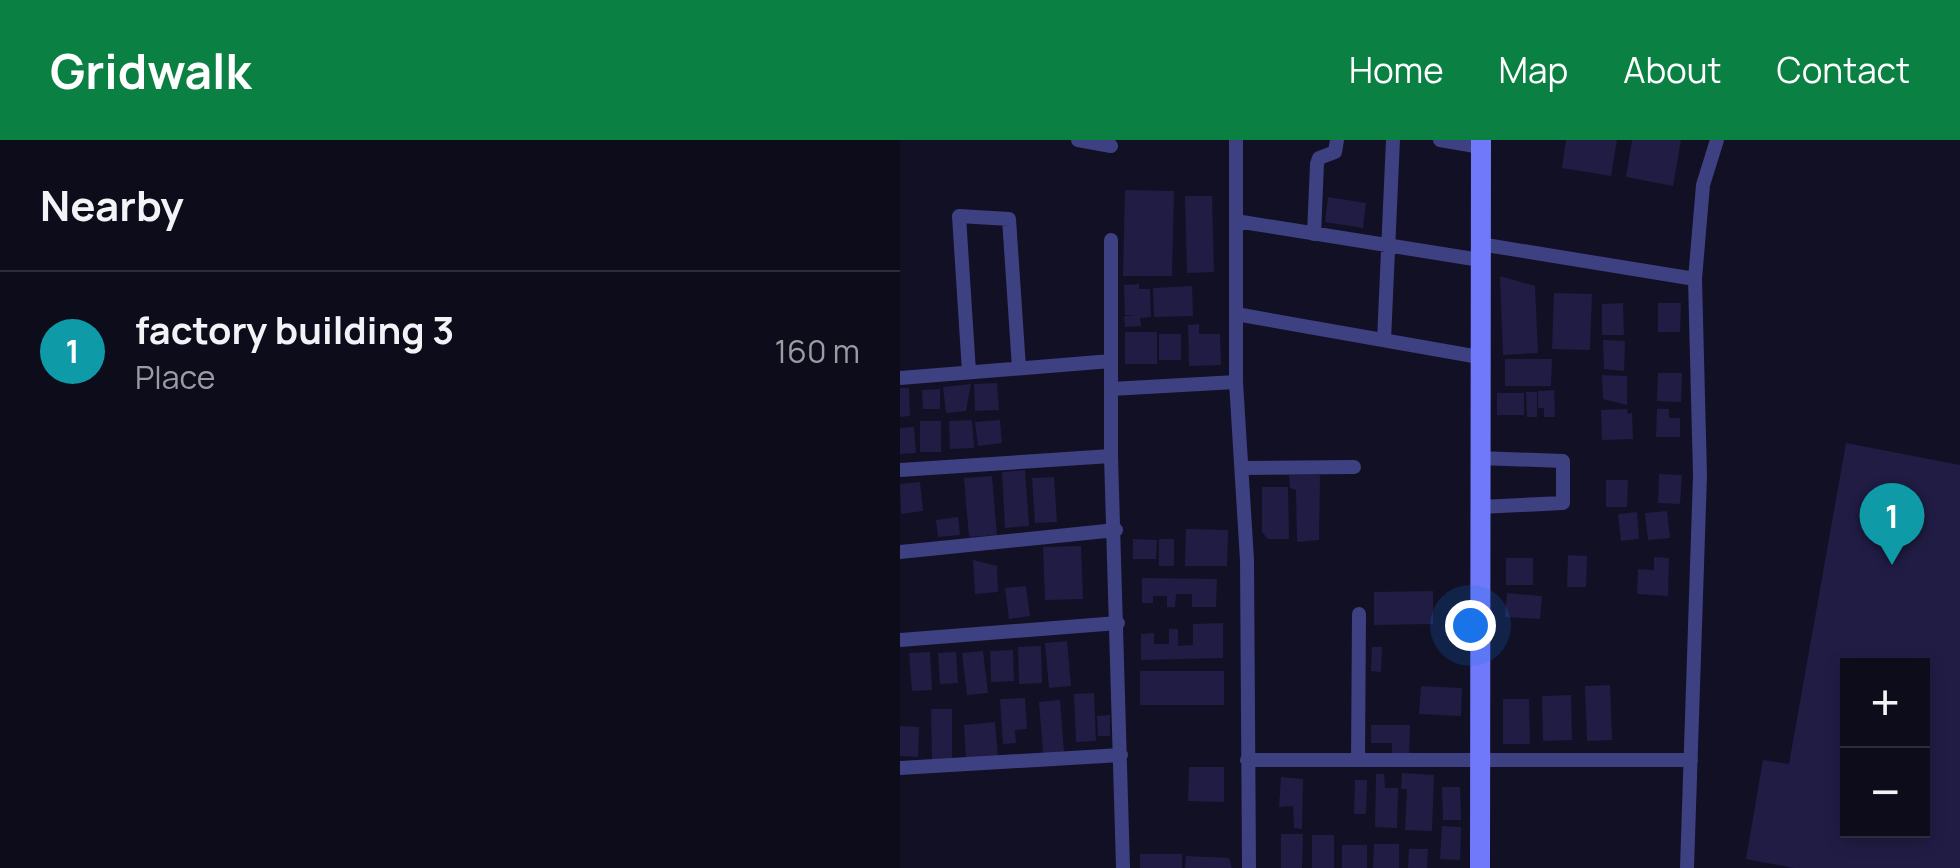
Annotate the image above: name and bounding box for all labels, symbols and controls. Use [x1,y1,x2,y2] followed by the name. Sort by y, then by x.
[50,38,251,103] text: Gridwalk
[1349,46,1444,94] text: Home
[1499,46,1568,94] text: Map
[1623,46,1722,94] text: About
[1777,46,1910,94] text: Contact
[40,176,184,234] text: Nearby
[135,303,454,355] text: factory building 3
[65,329,80,373] text: 1
[775,329,860,373] text: 160 m
[135,355,216,399] text: Place
[1860,482,1924,565] pin: 1
[1445,600,1496,651] your location
[1840,658,1930,838] map controls
[1840,658,1930,748] button: +
[1840,748,1930,838] button: −

